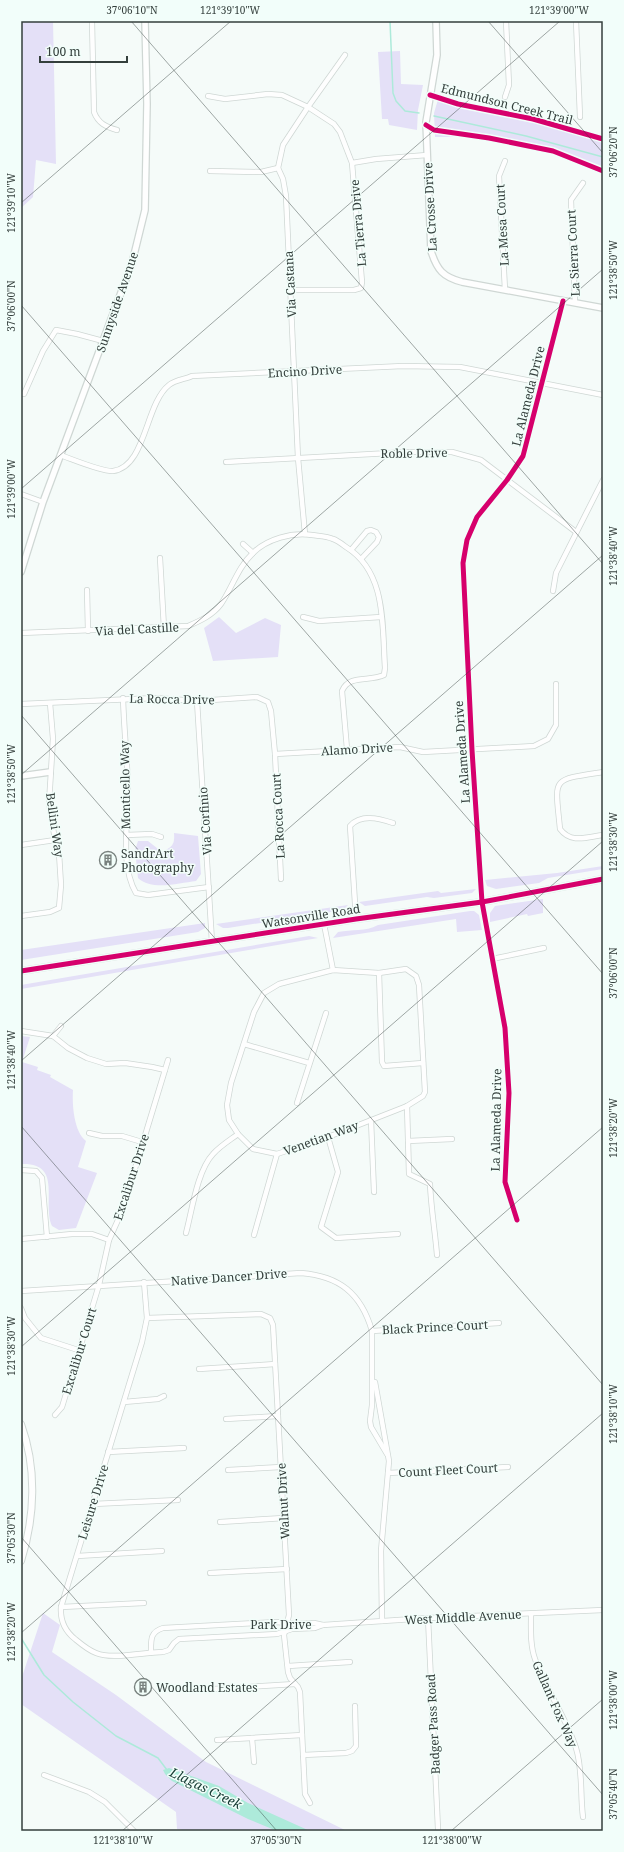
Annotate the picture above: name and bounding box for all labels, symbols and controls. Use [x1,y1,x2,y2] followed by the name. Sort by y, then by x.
[106,3,158,17] text: 37°06'10"N
[200,3,260,17] text: 121°39'10"W
[529,3,589,17] text: 121°39'00"W
[40,38,127,64] scale bar
[46,43,81,60] text: 100 m
[439,79,575,129] street label: Edmundson Creek Trail
[606,126,620,178] text: 37°06'20"N
[419,162,441,252] street label: La Crosse Drive
[4,173,18,233] text: 121°39'10"W
[346,179,370,267] street label: La Tierra Drive
[491,184,513,266] street label: La Mesa Court
[562,209,584,297] street label: La Sierra Court
[606,240,620,300] text: 121°38'50"W
[92,249,142,355] street label: Sunnyside Avenue
[280,250,300,318] street label: Via Castana
[4,280,18,332] text: 37°06'00"N
[507,344,549,448] street label: La Alameda Drive
[267,361,343,381] street label: Encino Drive
[380,444,448,462] street label: Roble Drive
[4,459,18,519] text: 121°39'00"W
[606,526,620,586] text: 121°38'40"W
[95,618,179,640] street label: Via del Castille
[129,690,215,708] street label: La Rocca Drive
[450,700,474,804] street label: La Alameda Drive
[321,739,393,759] street label: Alamo Drive
[116,740,134,830] street label: Monticello Way
[4,744,18,804] text: 121°38'50"W
[267,773,289,859] street label: La Rocca Court
[194,786,216,856] street label: Via Corfinio
[42,791,68,859] street label: Bellini Way
[606,812,620,872] text: 121°38'30"W
[121,845,194,876] place label: SandrArt Photography
[98,850,118,870] building icon: SandrArt Photography
[261,900,362,932] street label: Watsonville Road
[606,947,620,999] text: 37°06'00"N
[4,1030,18,1090] text: 121°38'40"W
[487,1068,505,1172] street label: La Alameda Drive
[606,1098,620,1158] text: 121°38'20"W
[281,1116,361,1159] street label: Venetian Way
[109,1132,153,1222] street label: Excalibur Drive
[170,1264,288,1290] street label: Native Dancer Drive
[58,1305,100,1397] street label: Excalibur Court
[4,1316,18,1376] text: 121°38'30"W
[382,1316,488,1338] street label: Black Prince Court
[606,1384,620,1444] text: 121°38'10"W
[398,1459,498,1481] street label: Count Fleet Court
[74,1462,112,1542] street label: Leisure Drive
[273,1462,293,1540] street label: Walnut Drive
[4,1512,18,1564] text: 37°05'30"N
[4,1602,18,1662] text: 121°38'20"W
[404,1605,522,1629] street label: West Middle Avenue
[250,1616,312,1633] street label: Park Drive
[528,1658,582,1750] street label: Gallant Fox Way
[606,1670,620,1730] text: 121°38'00"W
[422,1673,444,1775] street label: Badger Pass Road
[133,1677,153,1697] building icon: Woodland Estates
[156,1679,258,1696] place label: Woodland Estates
[166,1762,246,1813] water label: Llagas Creek
[606,1768,620,1820] text: 37°05'40"N
[93,1833,153,1847] text: 121°38'10"W
[250,1833,302,1847] text: 37°05'30"N
[422,1833,482,1847] text: 121°38'00"W

